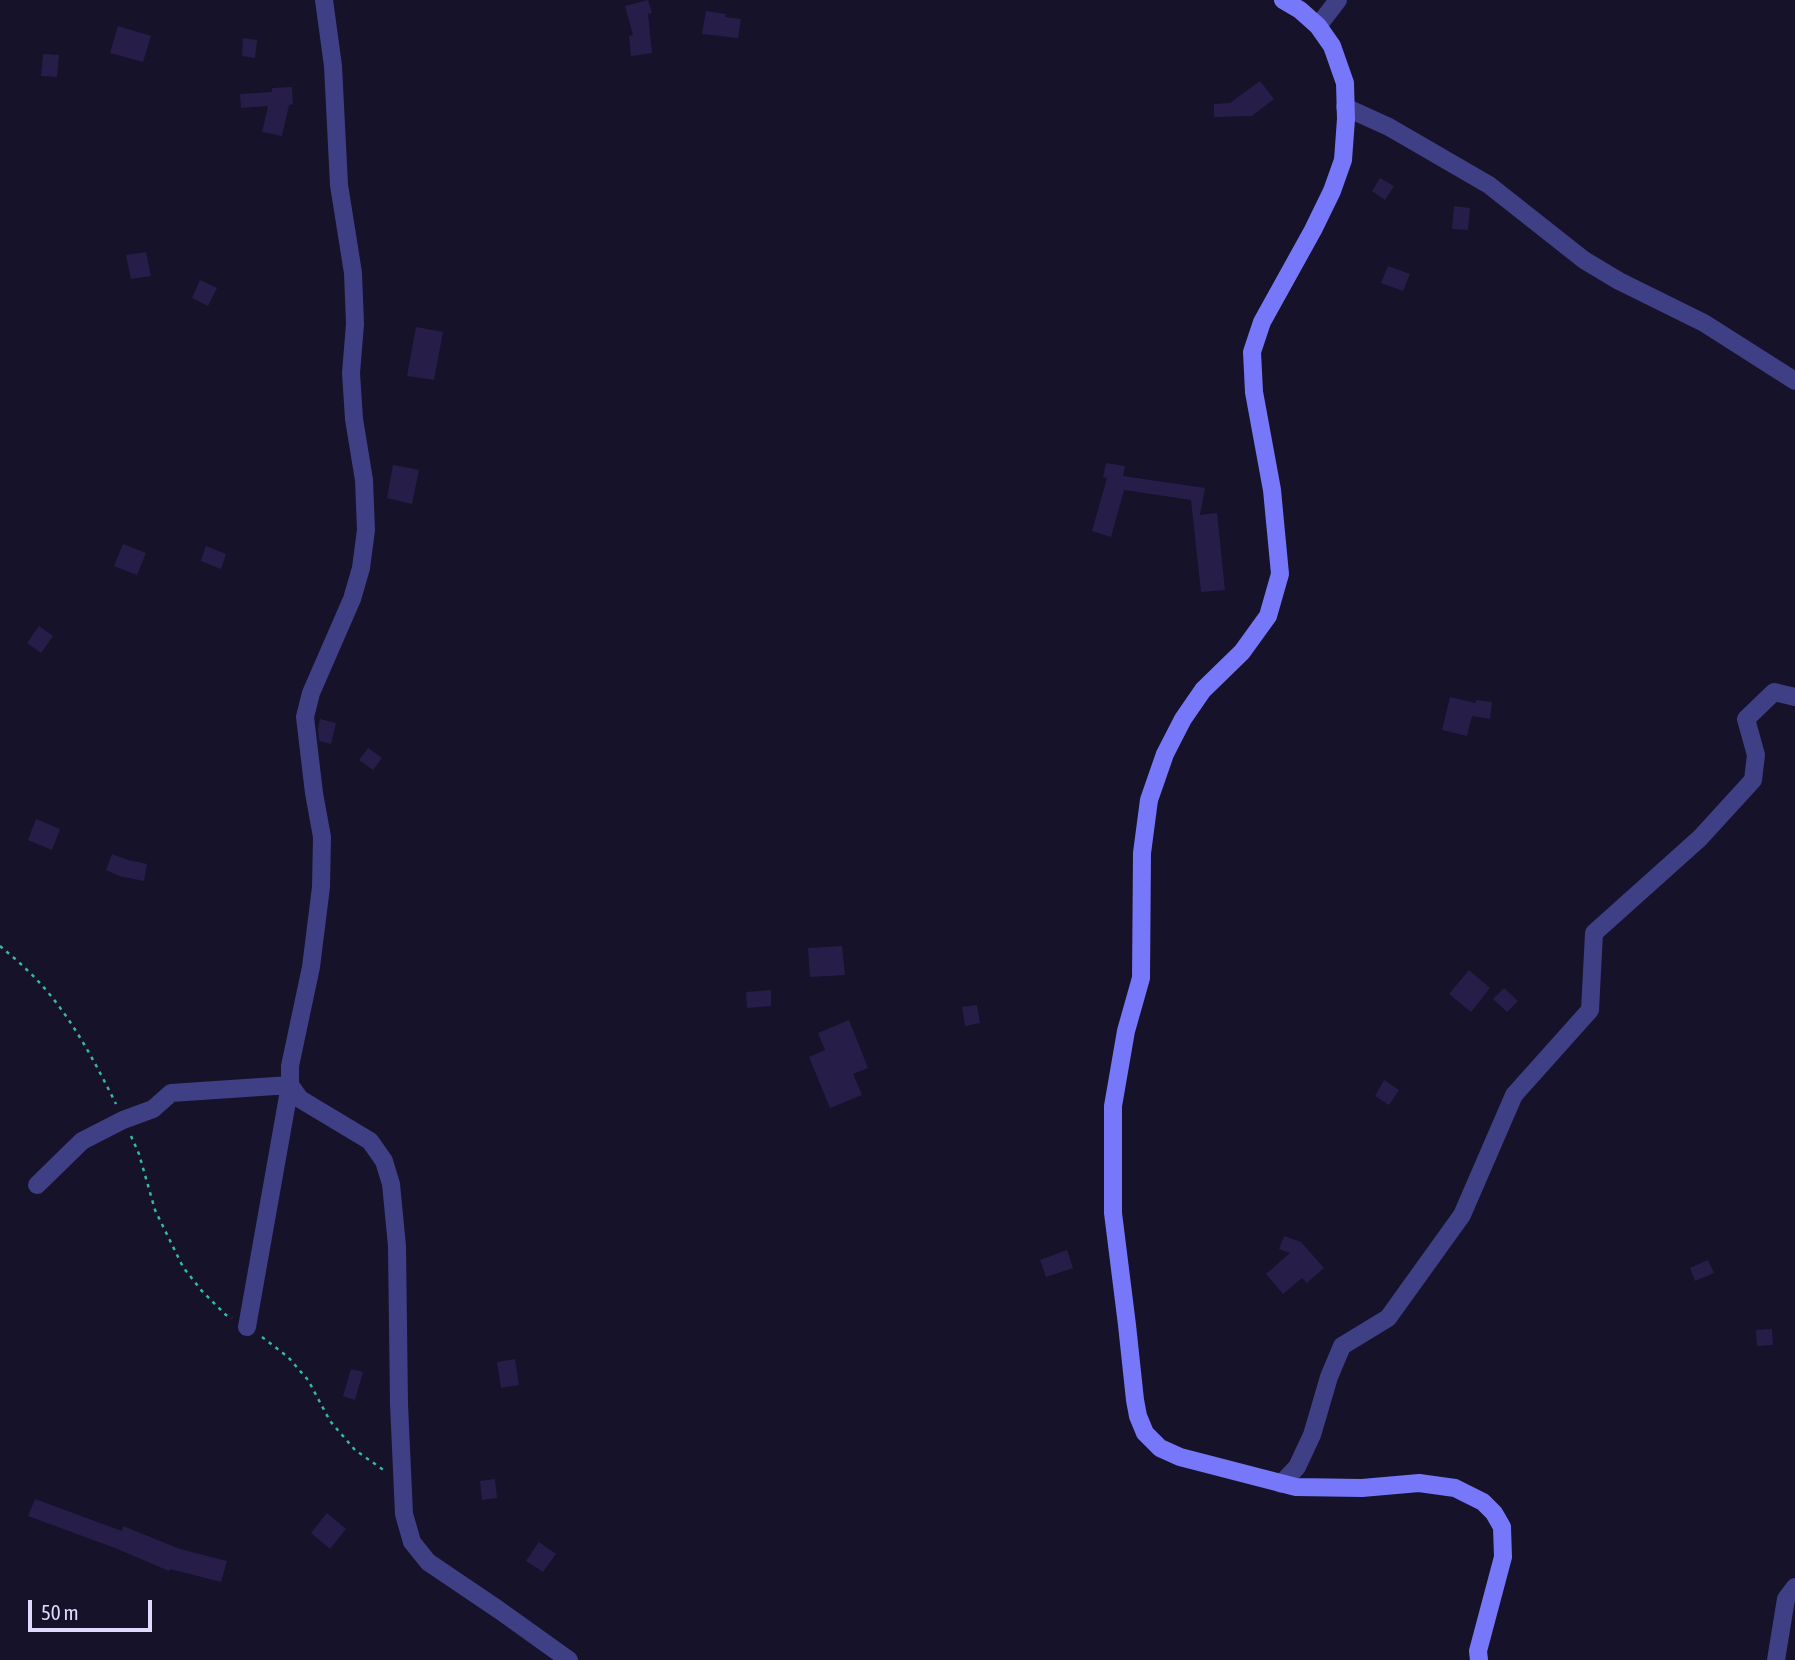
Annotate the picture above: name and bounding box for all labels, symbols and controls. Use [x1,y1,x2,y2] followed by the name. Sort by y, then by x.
[32,1586,156,1630] scale bar
[41,1600,79,1624] text: 50 m

